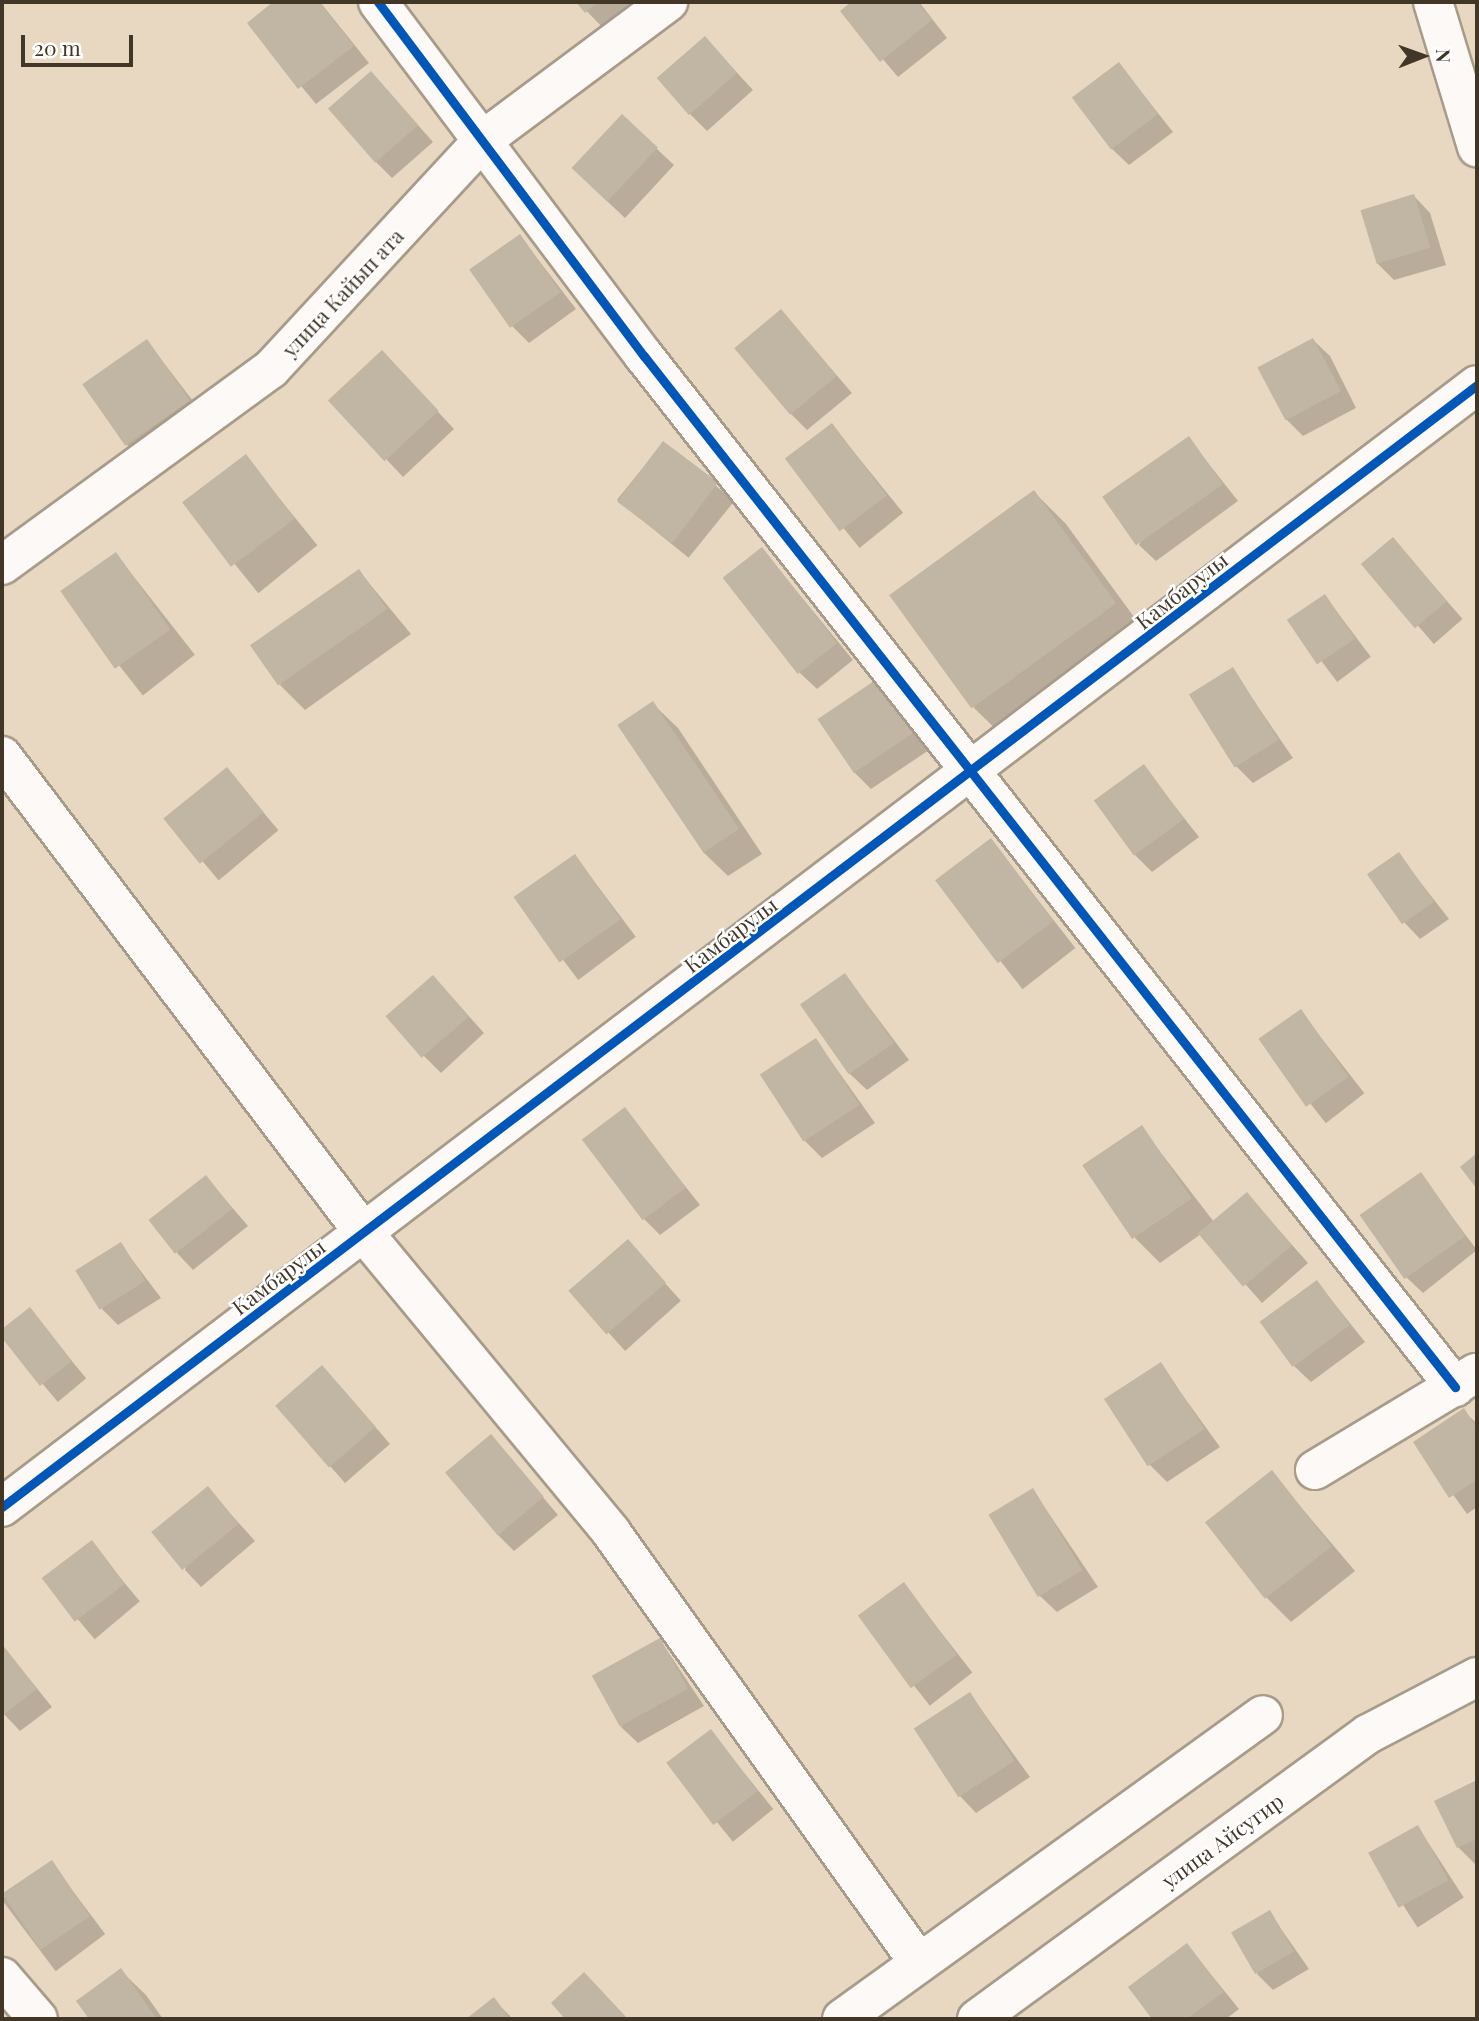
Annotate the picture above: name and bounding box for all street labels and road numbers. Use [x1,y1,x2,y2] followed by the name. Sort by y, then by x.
[276,223,408,361] street label: улица Кайып ата
[1130,546,1232,634] street label: Камбарулы
[679,891,781,977] street label: Камбарулы
[227,1233,329,1319] street label: Камбарулы
[1156,1787,1288,1893] street label: улица Айсугир

